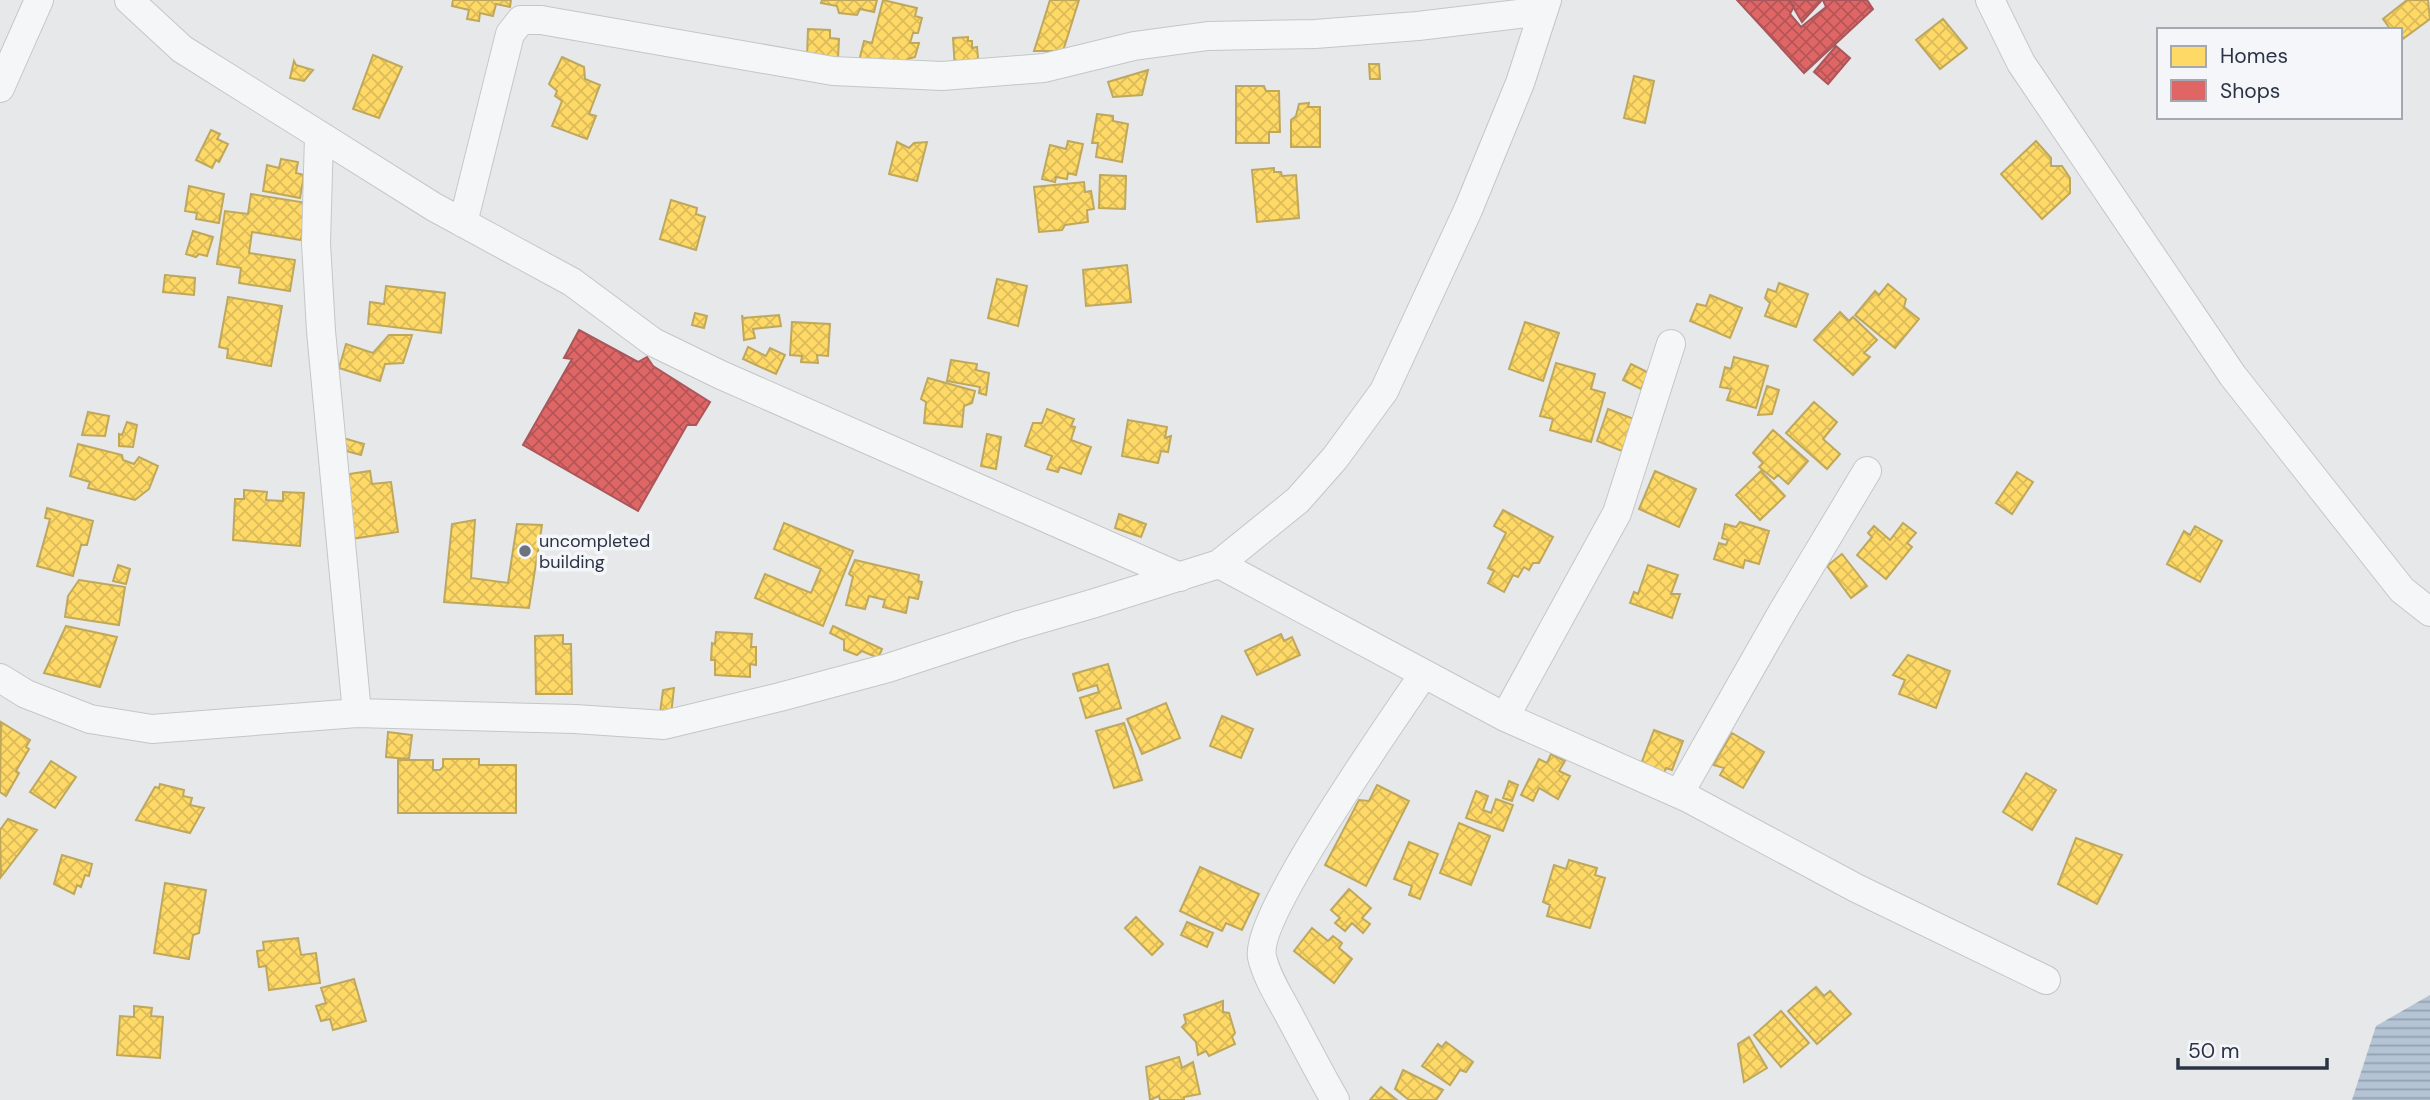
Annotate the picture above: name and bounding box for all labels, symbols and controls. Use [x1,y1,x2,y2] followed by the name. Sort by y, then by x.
[2157,28,2402,119] legend
[2220,42,2288,70] text: Homes
[2220,77,2280,105] text: Shops
[539,529,650,574] place label: uncompleted building
[517,543,533,559] marker: uncompleted building
[2178,1026,2327,1070] scale bar
[2188,1037,2239,1065] text: 50 m

